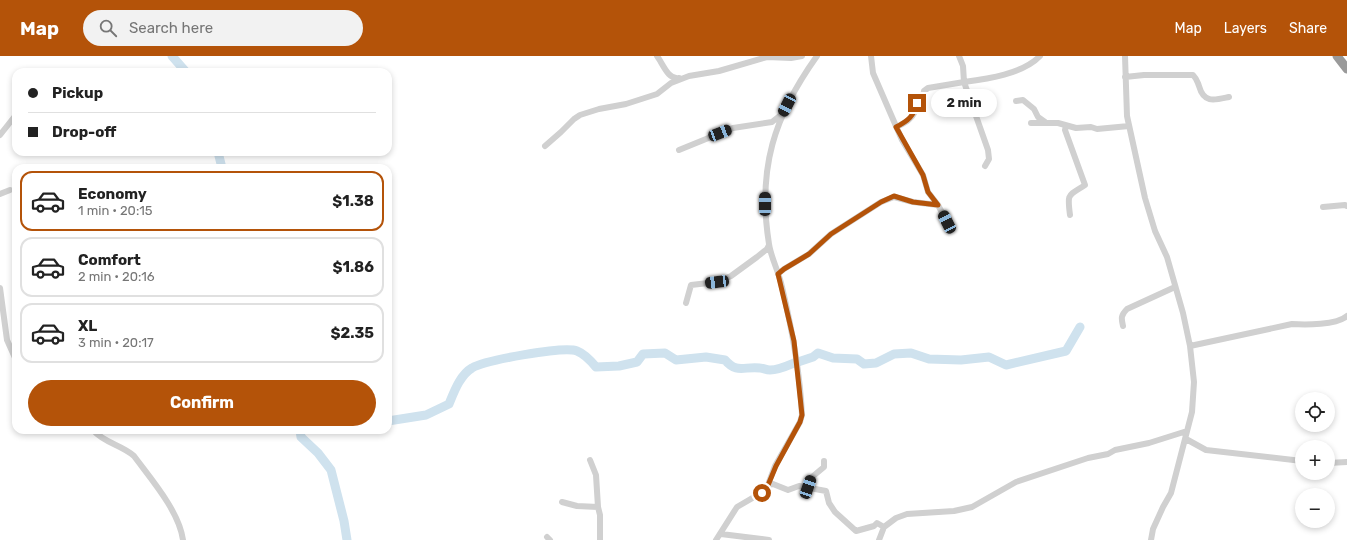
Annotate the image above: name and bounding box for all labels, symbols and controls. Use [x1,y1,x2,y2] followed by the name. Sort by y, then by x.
[83,10,363,46] search box
[20,17,59,40] text: Map
[97,17,119,39] icon: search
[129,19,213,37] text: Search here
[1175,20,1202,37] text: Map
[1224,20,1267,37] text: Layers
[1289,20,1327,37] text: Share
[52,84,103,102] text: Pickup
[931,89,997,117] callout: 2 min
[776,92,798,118] car
[908,94,926,112] route end
[946,95,982,110] text: 2 min
[52,123,116,141] text: Drop-off
[707,123,733,143] car
[30,183,66,219] icon: car
[78,185,147,203] text: Economy
[332,192,374,210] text: $1.38
[759,192,771,216] car
[78,203,153,218] text: 1 min · 20:15
[936,209,958,235] car
[30,249,66,285] icon: car
[78,251,141,269] text: Comfort
[332,258,374,276] text: $1.86
[78,269,155,284] text: 2 min · 20:16
[704,275,730,289] car
[30,315,66,351] icon: car
[78,317,97,335] text: XL
[330,324,374,342] text: $2.35
[78,335,154,350] text: 3 min · 20:17
[28,380,376,426] button: Confirm
[1295,392,1335,528] map controls
[1295,392,1335,432] button: locate
[1295,440,1335,480] button: +
[798,474,818,500] car
[753,484,771,502] route start
[1295,488,1335,528] button: −

